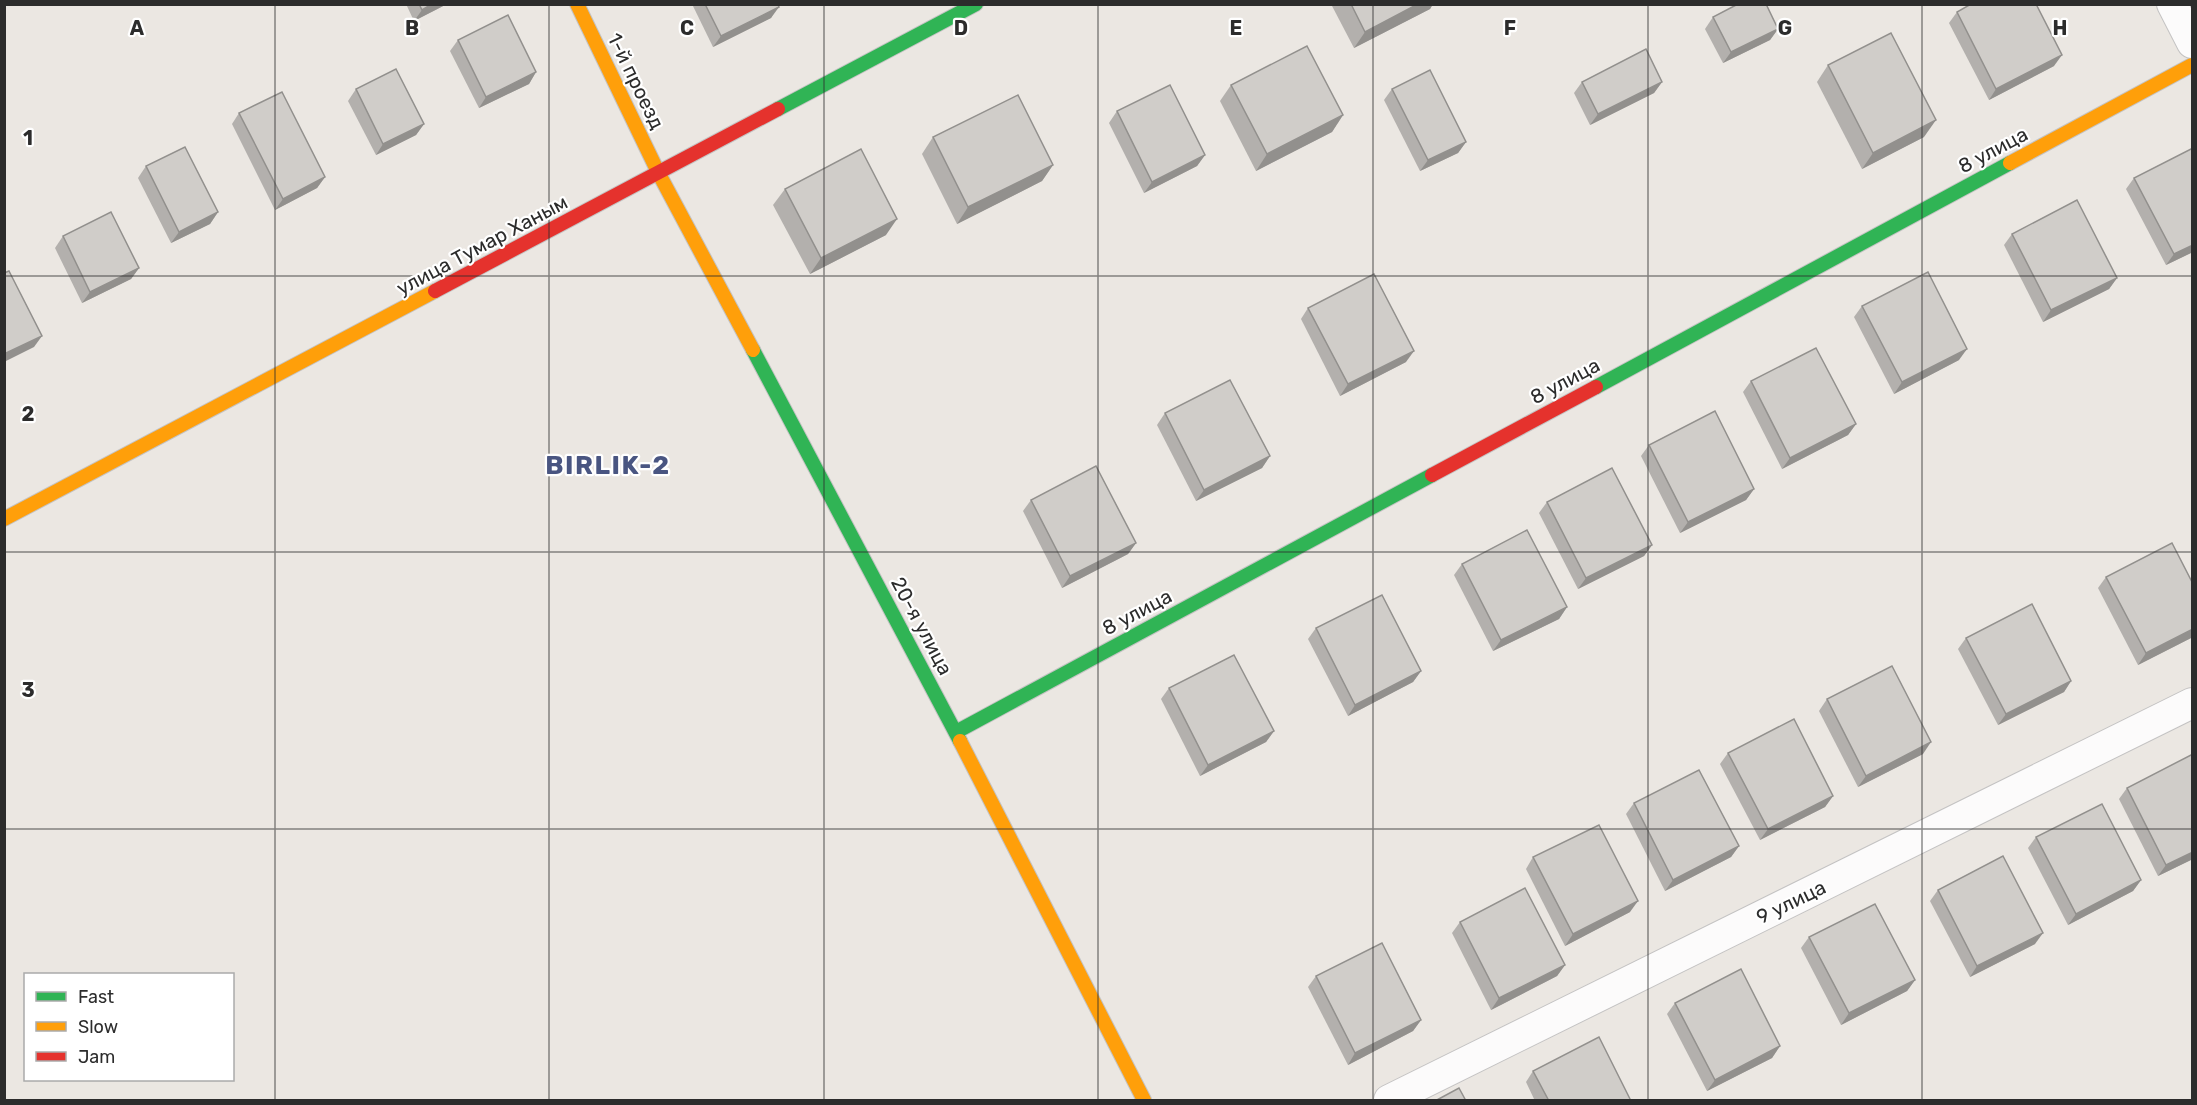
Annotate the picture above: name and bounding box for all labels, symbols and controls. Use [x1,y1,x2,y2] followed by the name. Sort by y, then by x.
[130,16,145,40] text: A
[405,16,419,40] text: B
[680,16,694,40] text: C
[954,16,968,40] text: D
[1230,16,1242,40] text: E
[1504,16,1516,40] text: F
[1778,16,1792,40] text: G
[2053,16,2067,40] text: H
[602,29,670,133] street label: 1-й проезд
[1954,122,2032,178] street label: 8 улица
[23,126,33,150] text: 1
[392,190,572,300] street label: улица Тумар Ханым
[1526,353,1604,409] street label: 8 улица
[22,402,35,426] text: 2
[545,450,671,481] district label: BIRLIK-2
[886,573,958,679] street label: 20-я улица
[1098,584,1176,640] street label: 8 улица
[21,678,35,702] text: 3
[1752,875,1830,929] street label: 9 улица
[24,973,234,1081] legend
[78,986,114,1008] text: Fast
[78,1016,118,1038] text: Slow
[78,1046,115,1068] text: Jam

